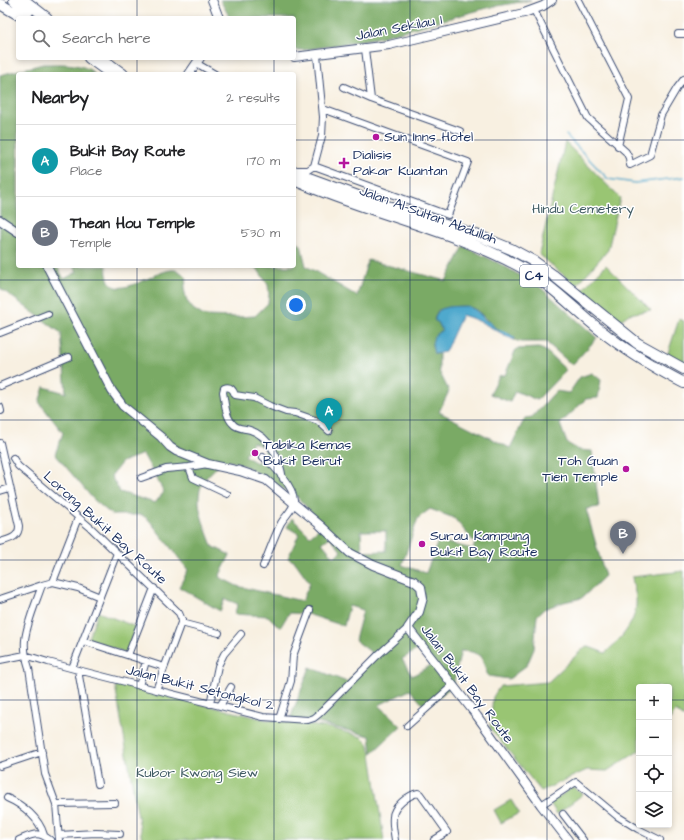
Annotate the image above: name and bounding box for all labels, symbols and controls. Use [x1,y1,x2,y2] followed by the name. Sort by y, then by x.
[354,10,444,46] street label: Jalan Sekilau 1
[16,16,296,60] search box
[30,27,52,49] icon: search
[62,28,151,49] text: Search here
[32,86,89,110] text: Nearby
[226,89,280,107] text: 2 results
[384,127,473,147] place label: Sun Inns Hotel
[371,132,381,142] marker: Sun Inns Hotel
[70,141,185,162] text: Bukit Bay Route
[353,145,448,181] place label: Dialisis Pakar Kuantan
[41,152,49,170] text: A
[247,152,280,170] text: 170 m
[338,157,350,169] marker: Dialisis Pakar Kuantan
[70,162,102,180] text: Place
[356,181,500,249] street label: Jalan Al-Sultan Abdullah
[532,199,634,219] park label: Hindu Cemetery
[70,213,195,234] text: Thean Hou Temple
[40,224,50,242] text: B
[241,224,280,242] text: 530 m
[70,234,112,252] text: Temple
[520,265,548,287] road number: C4
[286,295,306,315] your location
[316,398,342,431] pin: A
[263,435,351,471] place label: Tabika Kemas Bukit Beirut
[250,448,260,458] marker: Tabika Kemas Bukit Beirut
[542,451,618,487] place label: Toh Guan Tien Temple
[621,464,631,474] marker: Toh Guan Tien Temple
[39,467,172,589] street label: Lorong Bukit Bay Route
[610,521,636,554] pin: B
[430,526,538,562] place label: Surau Kampung Bukit Bay Route
[417,539,427,549] marker: Surau Kampung Bukit Bay Route
[416,620,519,748] street label: Jalan Bukit Bay Route
[124,660,276,716] street label: Jalan Bukit Setongkol 2
[636,684,672,828] map controls
[636,684,672,720] button: +
[636,720,672,756] button: −
[636,756,672,792] button: locate
[136,763,258,783] park label: Kubor Kwong Siew
[636,792,672,828] button: layers

